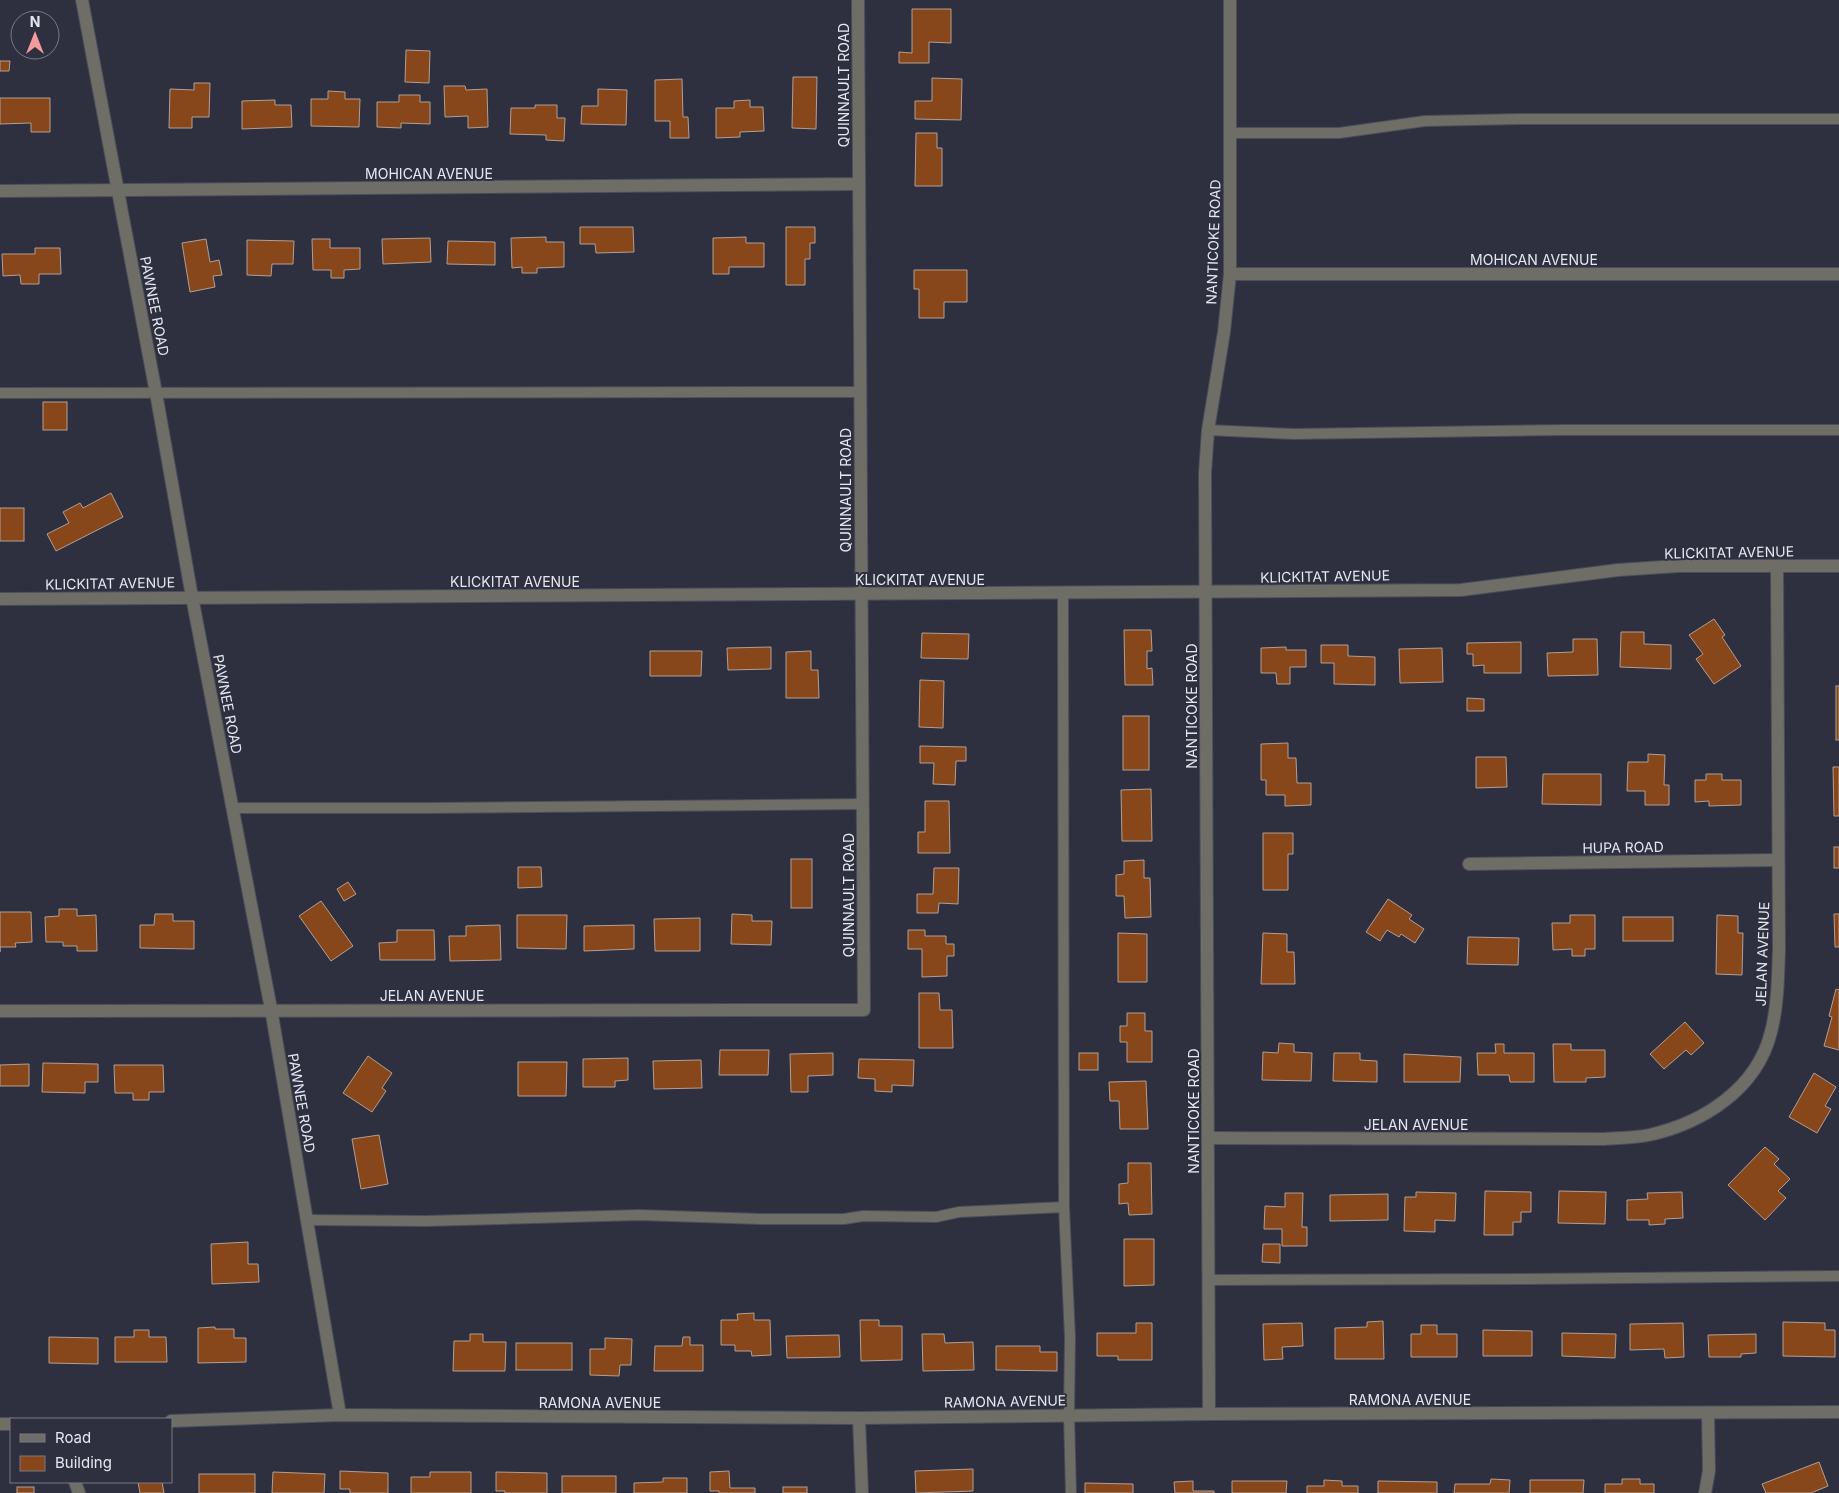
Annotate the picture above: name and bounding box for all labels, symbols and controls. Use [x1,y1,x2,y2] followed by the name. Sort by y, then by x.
[10,10,60,60] north arrow
[30,13,40,30] text: N
[835,23,852,147] street label: QUINNAULT ROAD
[365,165,493,182] street label: MOHICAN AVENUE
[1202,179,1224,305] street label: NANTICOKE ROAD
[1470,251,1598,268] street label: MOHICAN AVENUE
[137,255,173,357] street label: PAWNEE ROAD
[837,428,854,552] street label: QUINNAULT ROAD
[1664,542,1794,562] street label: KLICKITAT AVENUE
[1260,566,1390,586] street label: KLICKITAT AVENUE
[855,571,985,588] street label: KLICKITAT AVENUE
[45,573,175,593] street label: KLICKITAT AVENUE
[450,573,580,590] street label: KLICKITAT AVENUE
[1183,643,1200,769] street label: NANTICOKE ROAD
[210,653,246,755] street label: PAWNEE ROAD
[840,833,857,957] street label: QUINNAULT ROAD
[1582,838,1664,856] street label: HUPA ROAD
[1752,901,1772,1007] street label: JELAN AVENUE
[380,987,484,1004] street label: JELAN AVENUE
[1185,1048,1202,1174] street label: NANTICOKE ROAD
[285,1052,319,1154] street label: PAWNEE ROAD
[1364,1116,1468,1133] street label: JELAN AVENUE
[944,1391,1066,1411] street label: RAMONA AVENUE
[1349,1391,1471,1408] street label: RAMONA AVENUE
[539,1394,661,1411] street label: RAMONA AVENUE
[10,1418,172,1483] legend
[55,1428,91,1447] text: Road
[55,1453,112,1472] text: Building

